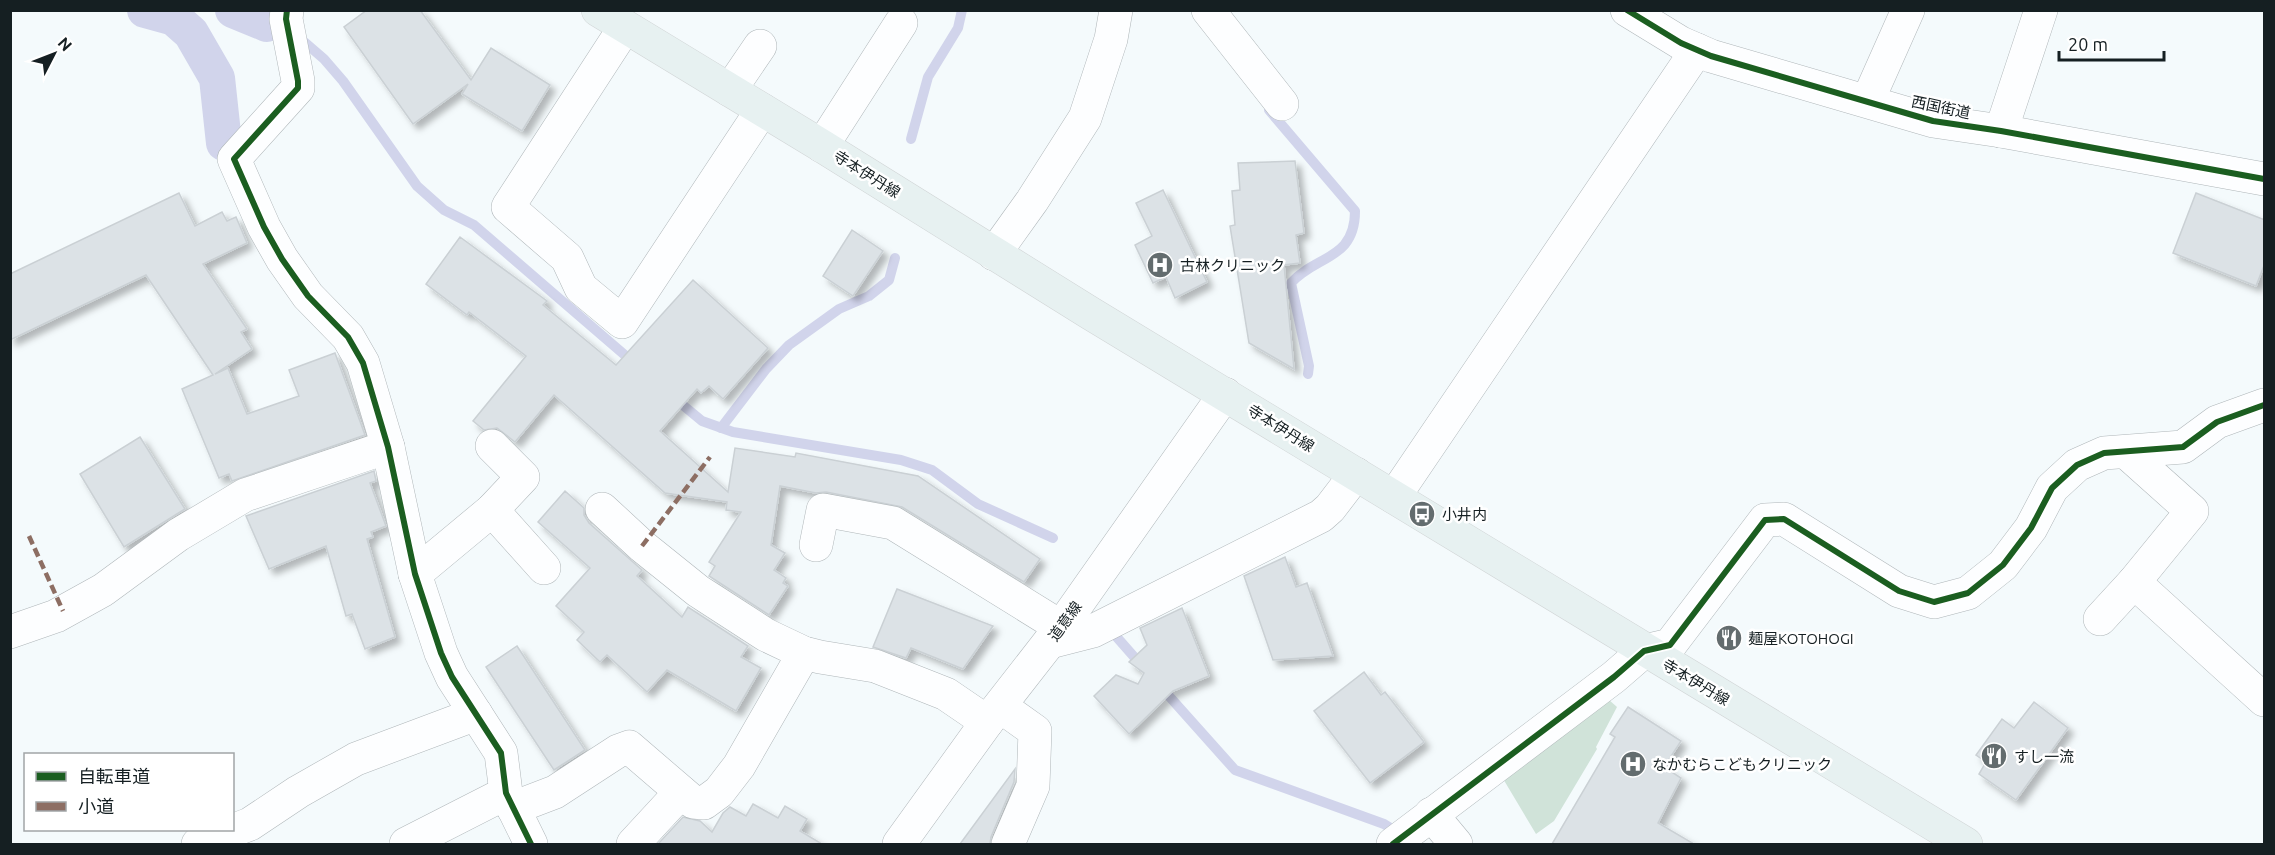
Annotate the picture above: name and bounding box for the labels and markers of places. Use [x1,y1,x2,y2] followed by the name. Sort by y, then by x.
[1145,250,1175,280] hospital icon: 古林クリニック
[1180,257,1285,274] place label: 古林クリニック
[1407,499,1437,529] bus stop icon: 小井内
[1442,506,1487,523] place label: 小井内
[1714,623,1744,653] restaurant icon: 麺屋KOTOHOGI
[1748,630,1854,647] place label: 麺屋KOTOHOGI
[1979,741,2009,771] restaurant icon: すし一流
[2014,748,2074,765] place label: すし一流
[1618,749,1648,779] hospital icon: なかむらこどもクリニック
[1652,756,1832,773] place label: なかむらこどもクリニック

